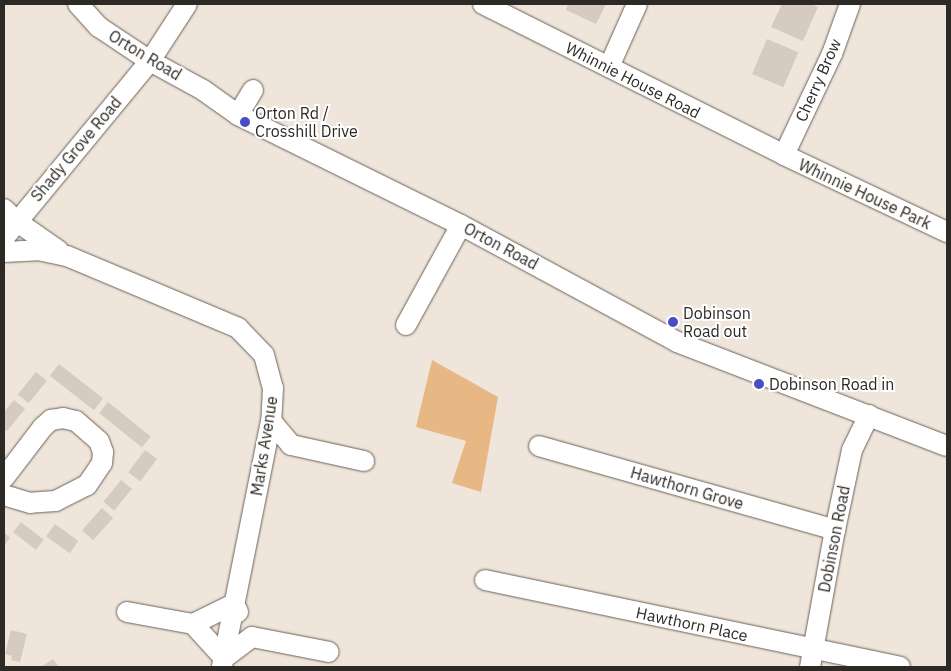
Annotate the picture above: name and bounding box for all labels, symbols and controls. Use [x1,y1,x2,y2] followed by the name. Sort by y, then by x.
[105,26,185,84] street label: Orton Road
[791,35,845,125] street label: Cherry Brow
[562,38,704,122] street label: Whinnie House Road
[27,93,125,205] street label: Shady Grove Road
[255,103,358,141] place label: Orton Rd / Crosshill Drive
[239,116,251,128] marker: Orton Rd / Crosshill Drive
[796,155,934,233] street label: Whinnie House Park
[461,218,541,274] street label: Orton Road
[683,303,751,341] place label: Dobinson Road out
[667,316,679,328] marker: Dobinson Road out
[769,374,894,394] place label: Dobinson Road in
[753,378,765,390] marker: Dobinson Road in
[247,395,281,497] street label: Marks Avenue
[628,463,746,513] street label: Hawthorn Grove
[814,484,854,594] street label: Dobinson Road
[634,603,750,645] street label: Hawthorn Place

